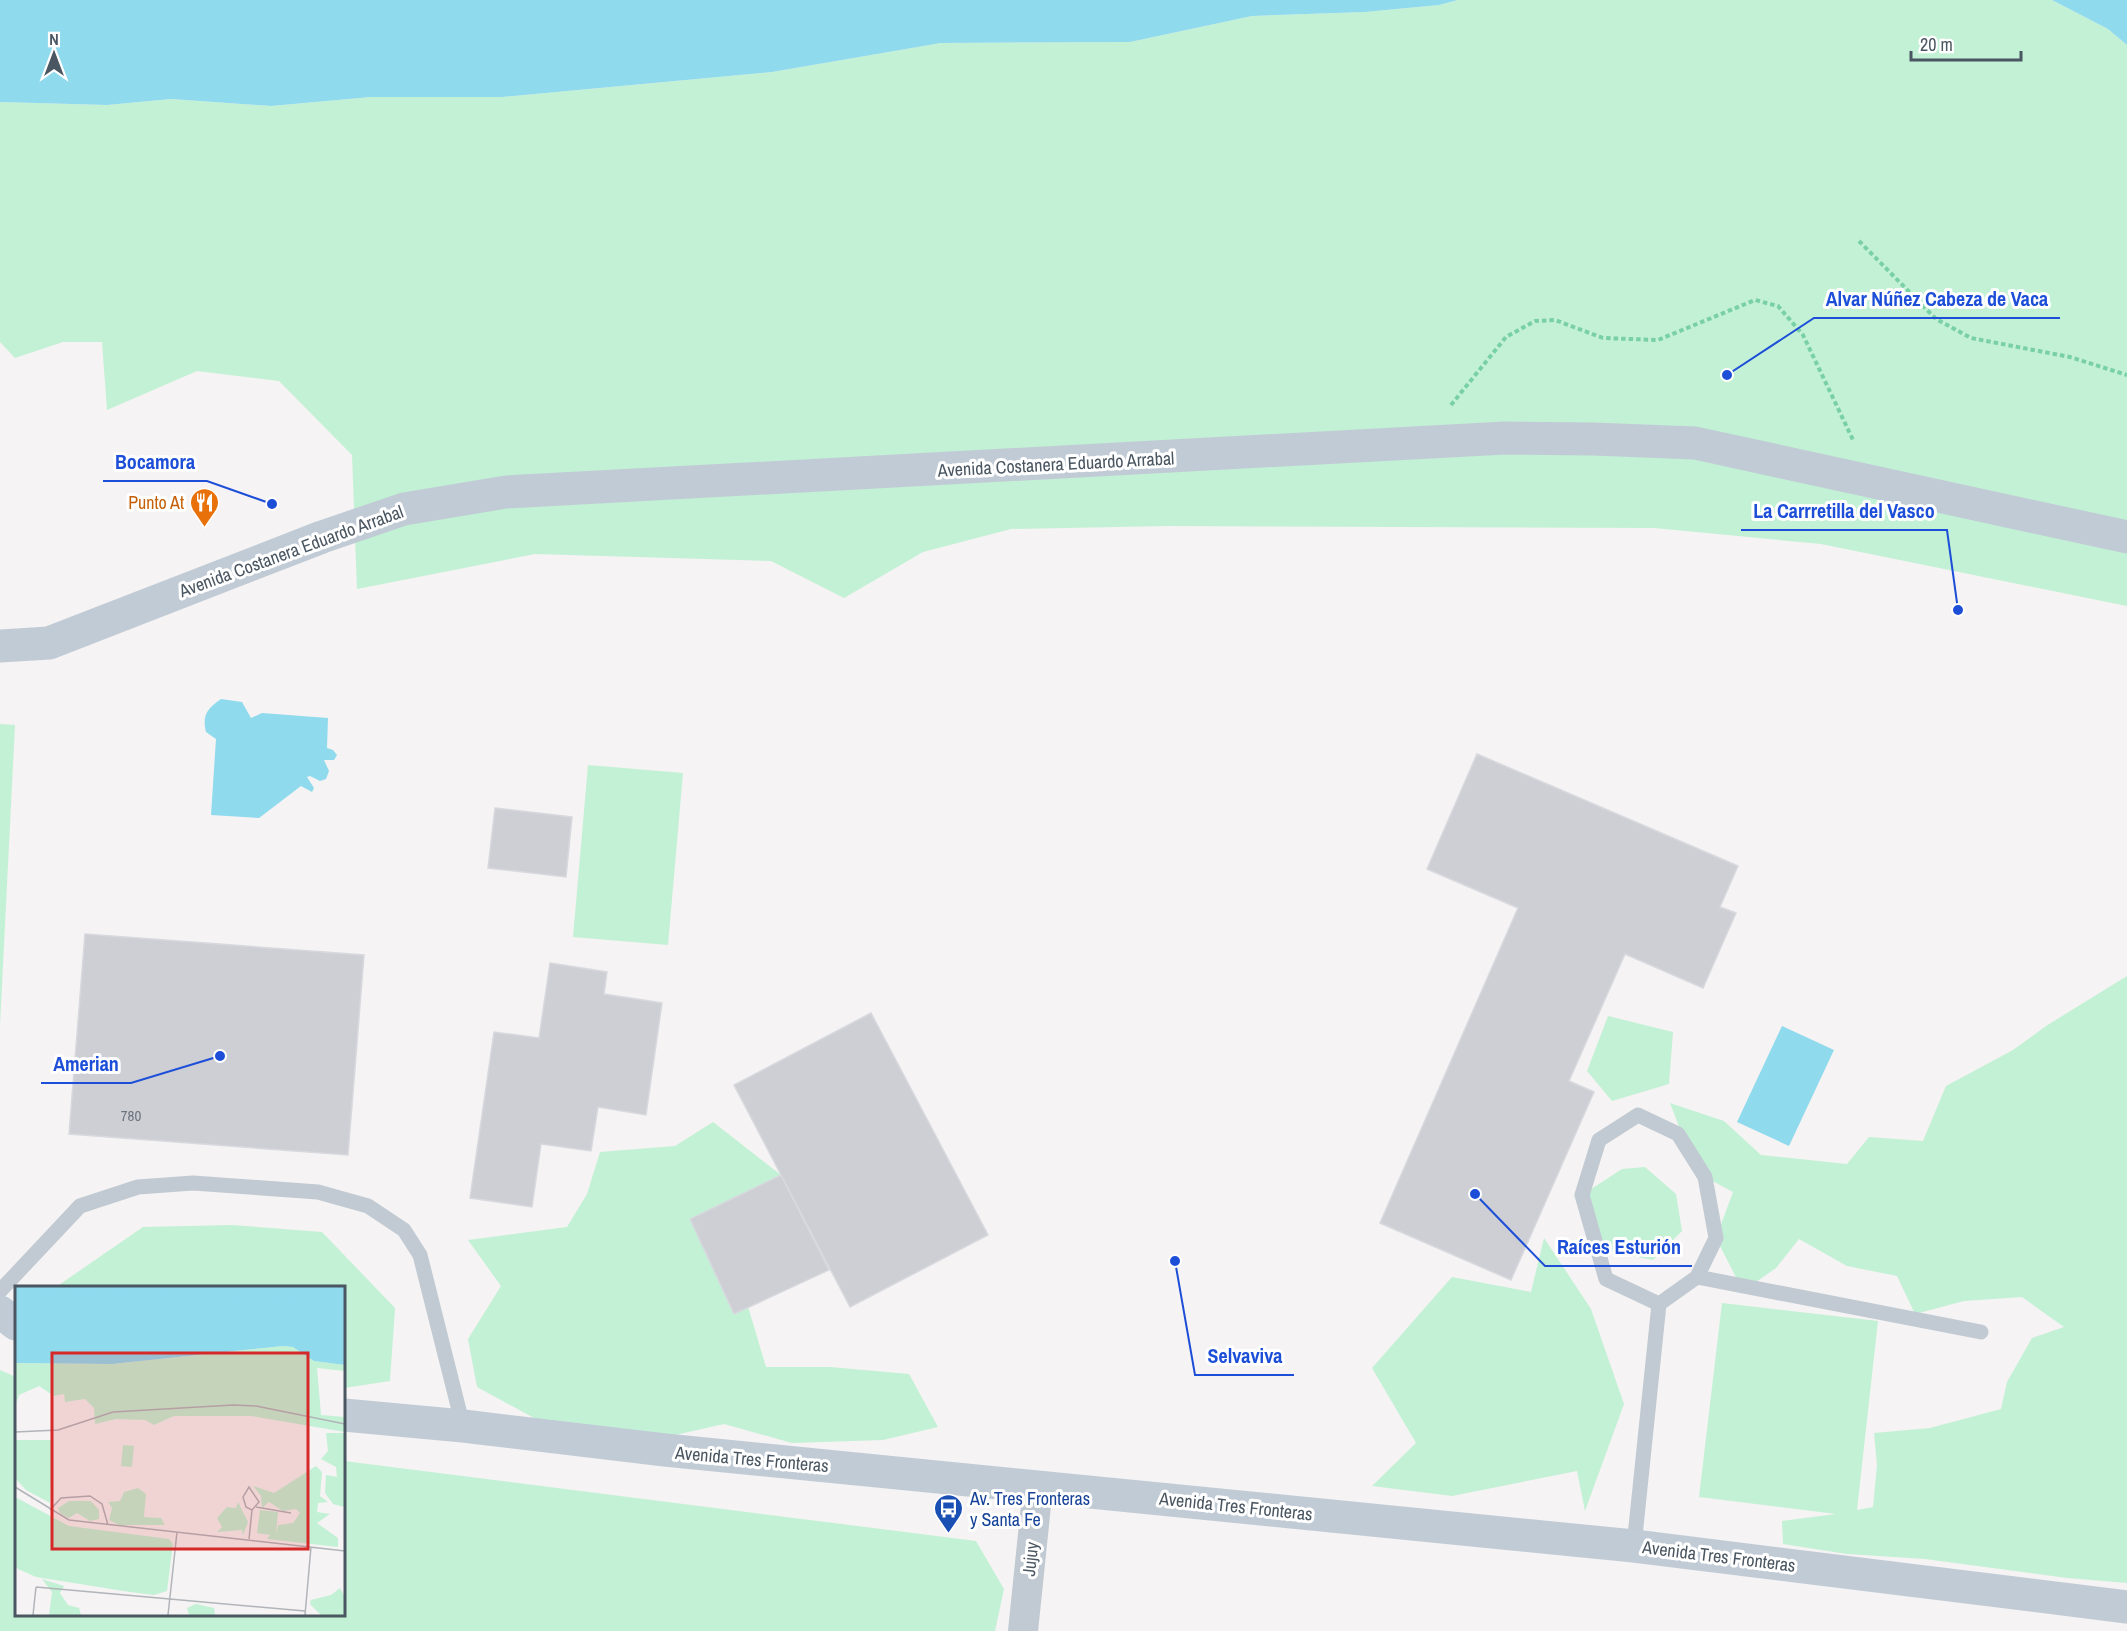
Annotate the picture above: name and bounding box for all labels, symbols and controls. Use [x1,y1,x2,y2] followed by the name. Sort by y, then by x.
[24,24,84,84] north arrow
[1911,24,2020,62] scale bar
[49,28,59,50] text: N
[1920,32,1953,57] text: 20 m
[1814,280,2060,318] callout: Alvar Núñez Cabeza de Vaca
[1826,285,2048,312] text: Alvar Núñez Cabeza de Vaca
[103,443,207,481] callout: Bocamora
[936,445,1175,483] street label: Avenida Costanera Eduardo Arrabal
[115,448,195,475] text: Bocamora
[189,486,221,528] restaurant icon: Punto At
[128,490,184,515] place label: Punto At
[1741,492,1947,530] callout: La Carrretilla del Vasco
[1753,497,1935,524] text: La Carrretilla del Vasco
[174,499,407,604] street label: Avenida Costanera Eduardo Arrabal
[41,1045,131,1083] callout: Amerian
[53,1050,119,1077] text: Amerian
[121,1105,141,1126] house number: 780
[1545,1228,1692,1266] callout: Raíces Esturión
[1557,1233,1681,1260] text: Raíces Esturión
[15,1286,345,1616] inset map
[1195,1337,1294,1375] callout: Selvaviva
[1208,1342,1282,1369] text: Selvaviva
[673,1440,830,1478] street label: Avenida Tres Fronteras
[1157,1485,1314,1526] street label: Avenida Tres Fronteras
[969,1486,1090,1532] place label: Av. Tres Fronteras y Santa Fe
[933,1492,965,1534] bus stop icon: Av. Tres Fronteras y Santa Fe
[1640,1534,1797,1578] street label: Avenida Tres Fronteras
[1016,1540,1044,1577] street label: Jujuy

